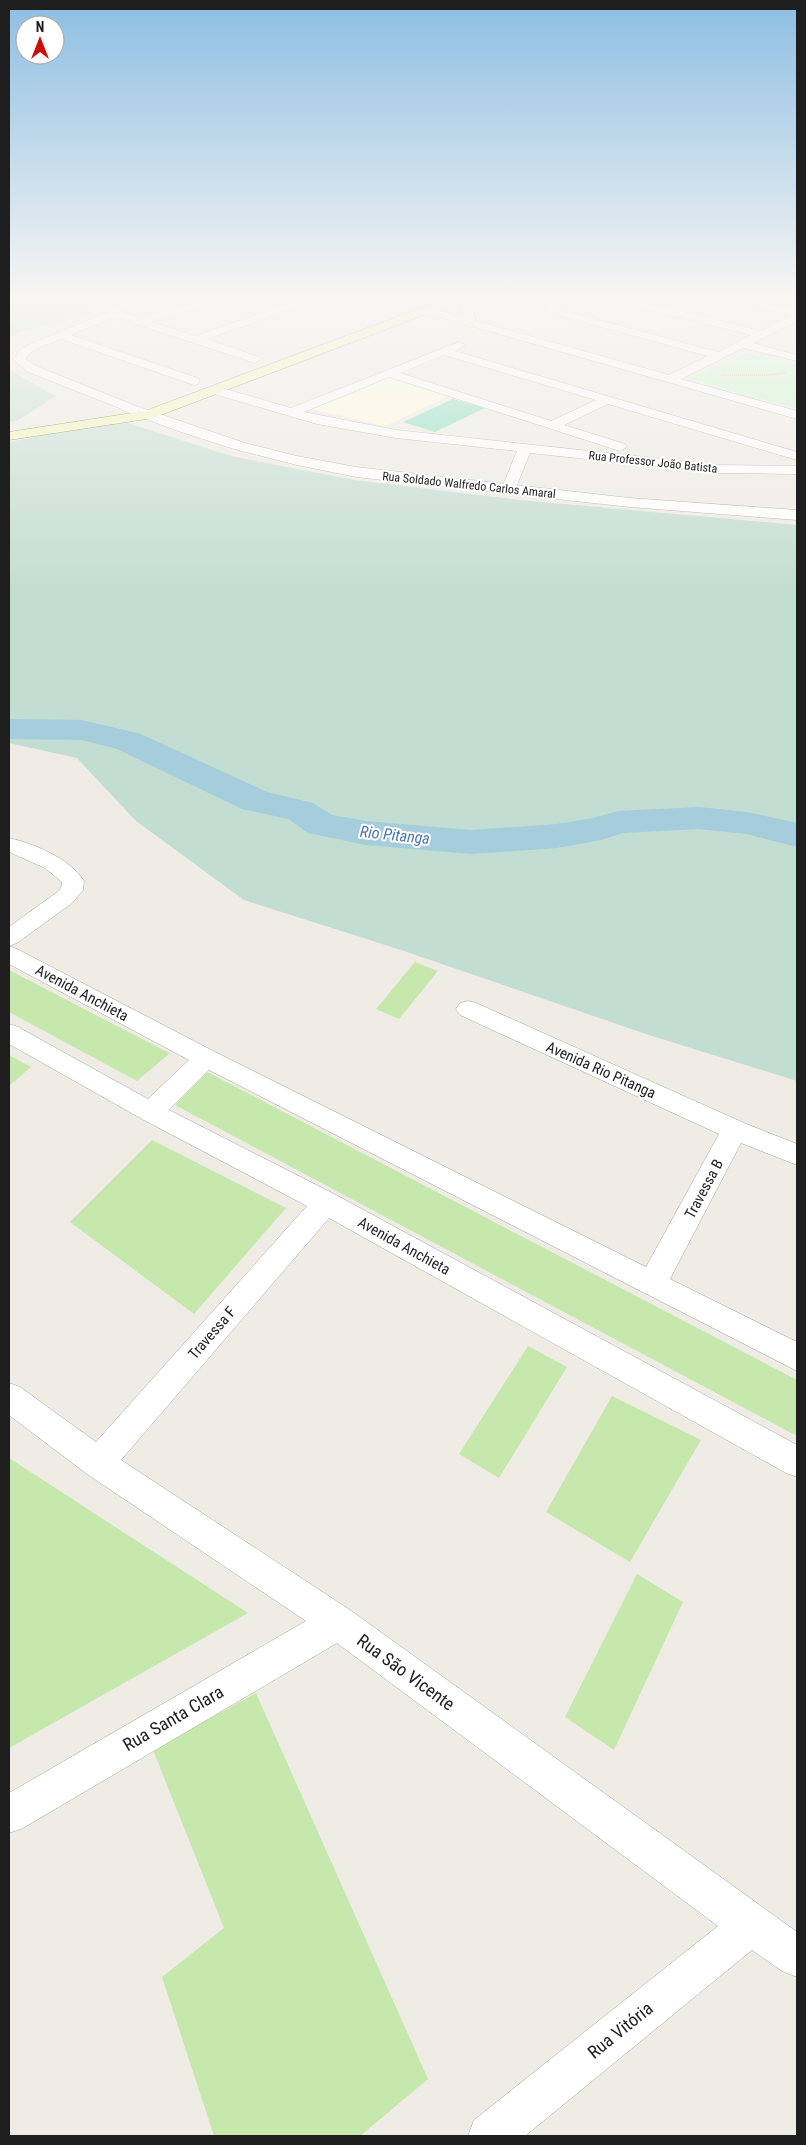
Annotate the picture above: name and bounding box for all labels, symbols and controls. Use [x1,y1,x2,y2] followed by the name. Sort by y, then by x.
[15,15,65,65] north arrow
[36,19,44,35] text: N
[588,448,718,476] street label: Rua Professor João Batista
[382,469,556,501] street label: Rua Soldado Walfredo Carlos Amaral
[359,822,431,848] water label: Rio Pitanga
[32,961,132,1025] street label: Avenida Anchieta
[543,1038,659,1102] street label: Avenida Rio Pitanga
[681,1156,727,1222] street label: Travessa B
[355,1213,453,1279] street label: Avenida Anchieta
[184,1303,240,1363] street label: Travessa F
[353,1630,459,1714] street label: Rua São Vicente
[119,1681,227,1755] street label: Rua Santa Clara
[583,1997,657,2063] street label: Rua Vitória

